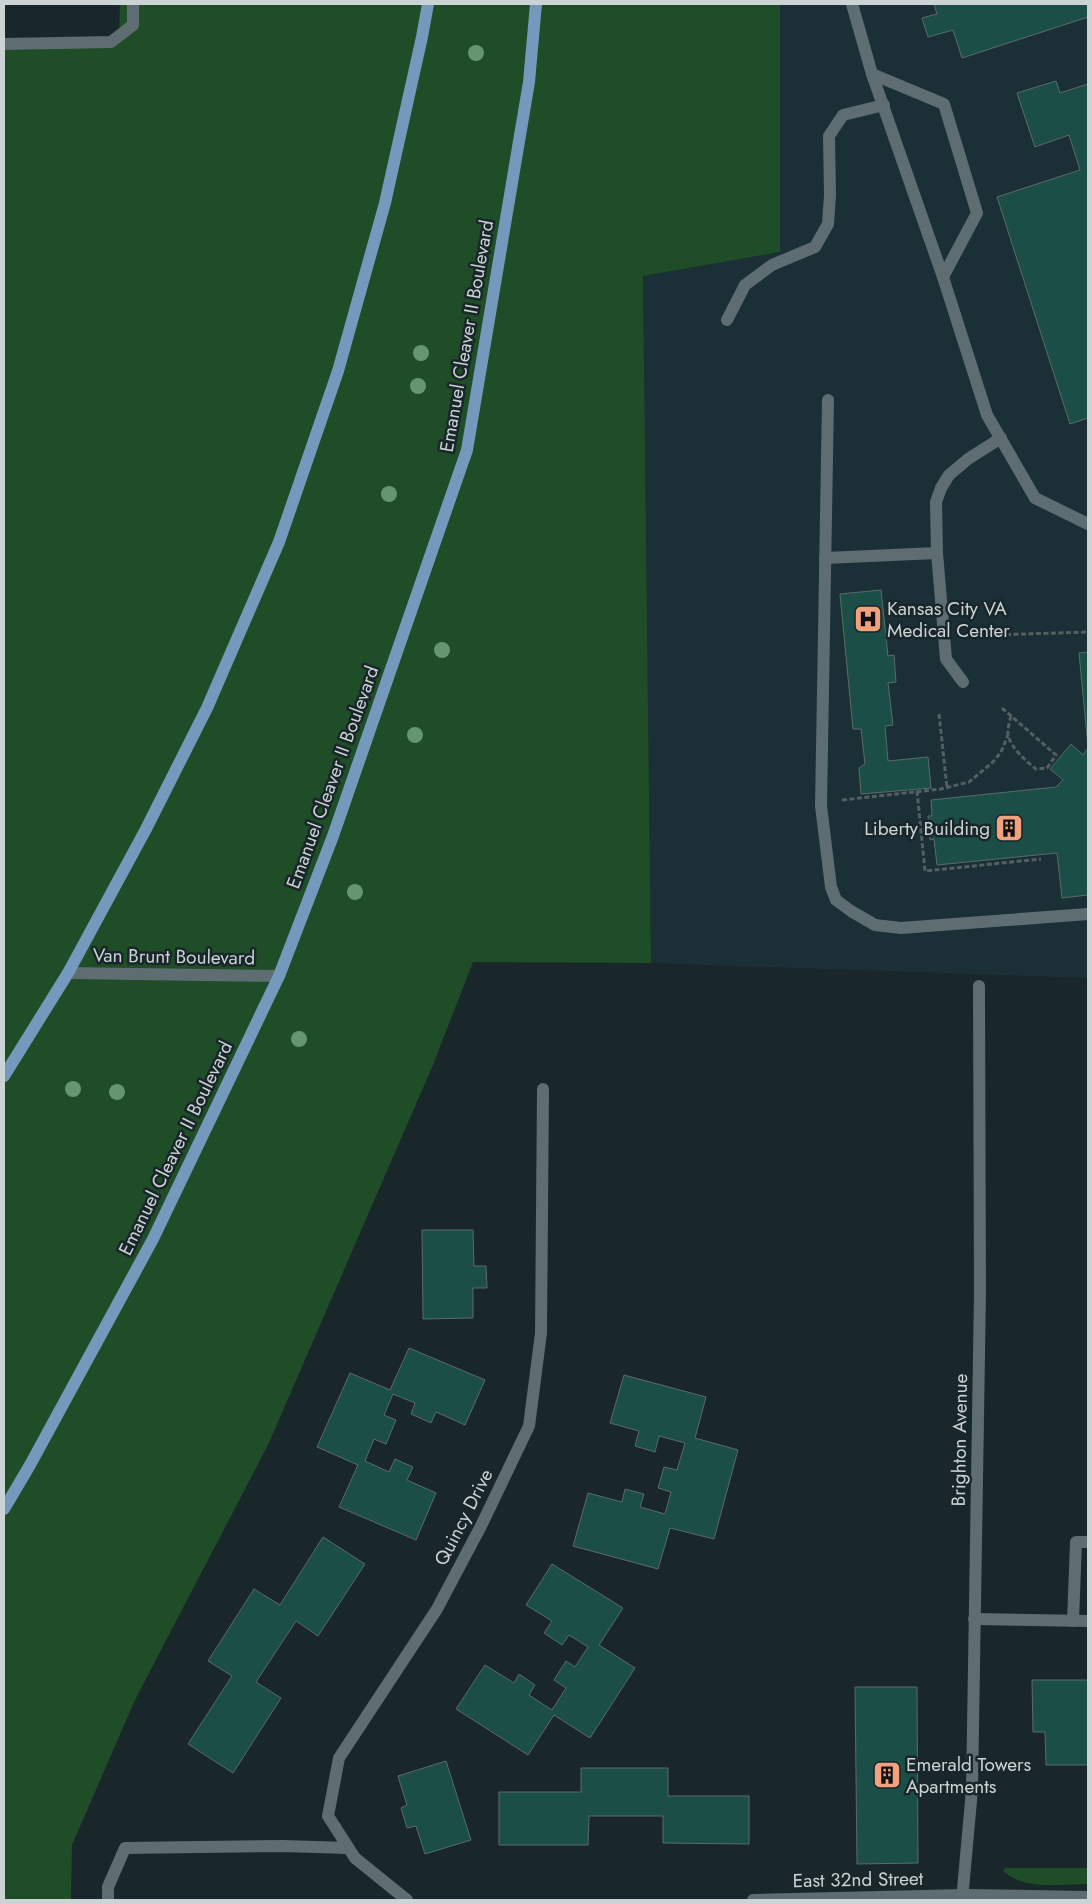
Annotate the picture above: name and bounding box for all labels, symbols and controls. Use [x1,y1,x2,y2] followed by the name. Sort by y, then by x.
[433,218,500,454] street label: Emanuel Cleaver II Boulevard
[887,595,1010,644] place label: Kansas City VA Medical Center
[853,604,883,634] hospital icon: Kansas City VA Medical Center
[280,662,385,892] street label: Emanuel Cleaver II Boulevard
[994,813,1024,843] building icon: Liberty Building
[864,815,990,842] place label: Liberty Building
[93,942,255,971] street label: Van Brunt Boulevard
[112,1037,239,1260] street label: Emanuel Cleaver II Boulevard
[945,1373,974,1507] street label: Brighton Avenue
[428,1464,499,1570] street label: Quincy Drive
[906,1751,1032,1800] place label: Emerald Towers Apartments
[872,1760,902,1790] building icon: Emerald Towers Apartments
[793,1865,924,1894] street label: East 32nd Street

